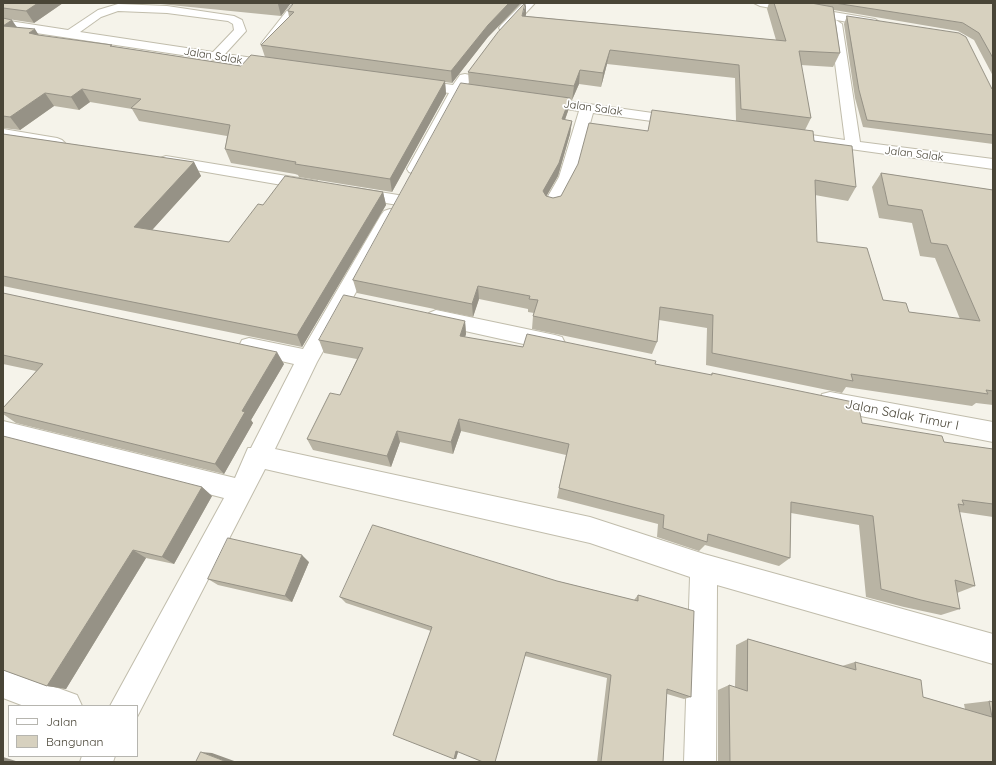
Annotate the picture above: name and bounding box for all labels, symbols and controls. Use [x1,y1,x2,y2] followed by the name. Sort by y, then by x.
[183,45,243,67] street label: Jalan Salak
[563,97,623,119] street label: Jalan Salak
[884,144,944,164] street label: Jalan Salak
[844,396,960,434] street label: Jalan Salak Timur I
[8,705,138,757] legend
[46,714,77,729] text: Jalan
[46,734,103,749] text: Bangunan

